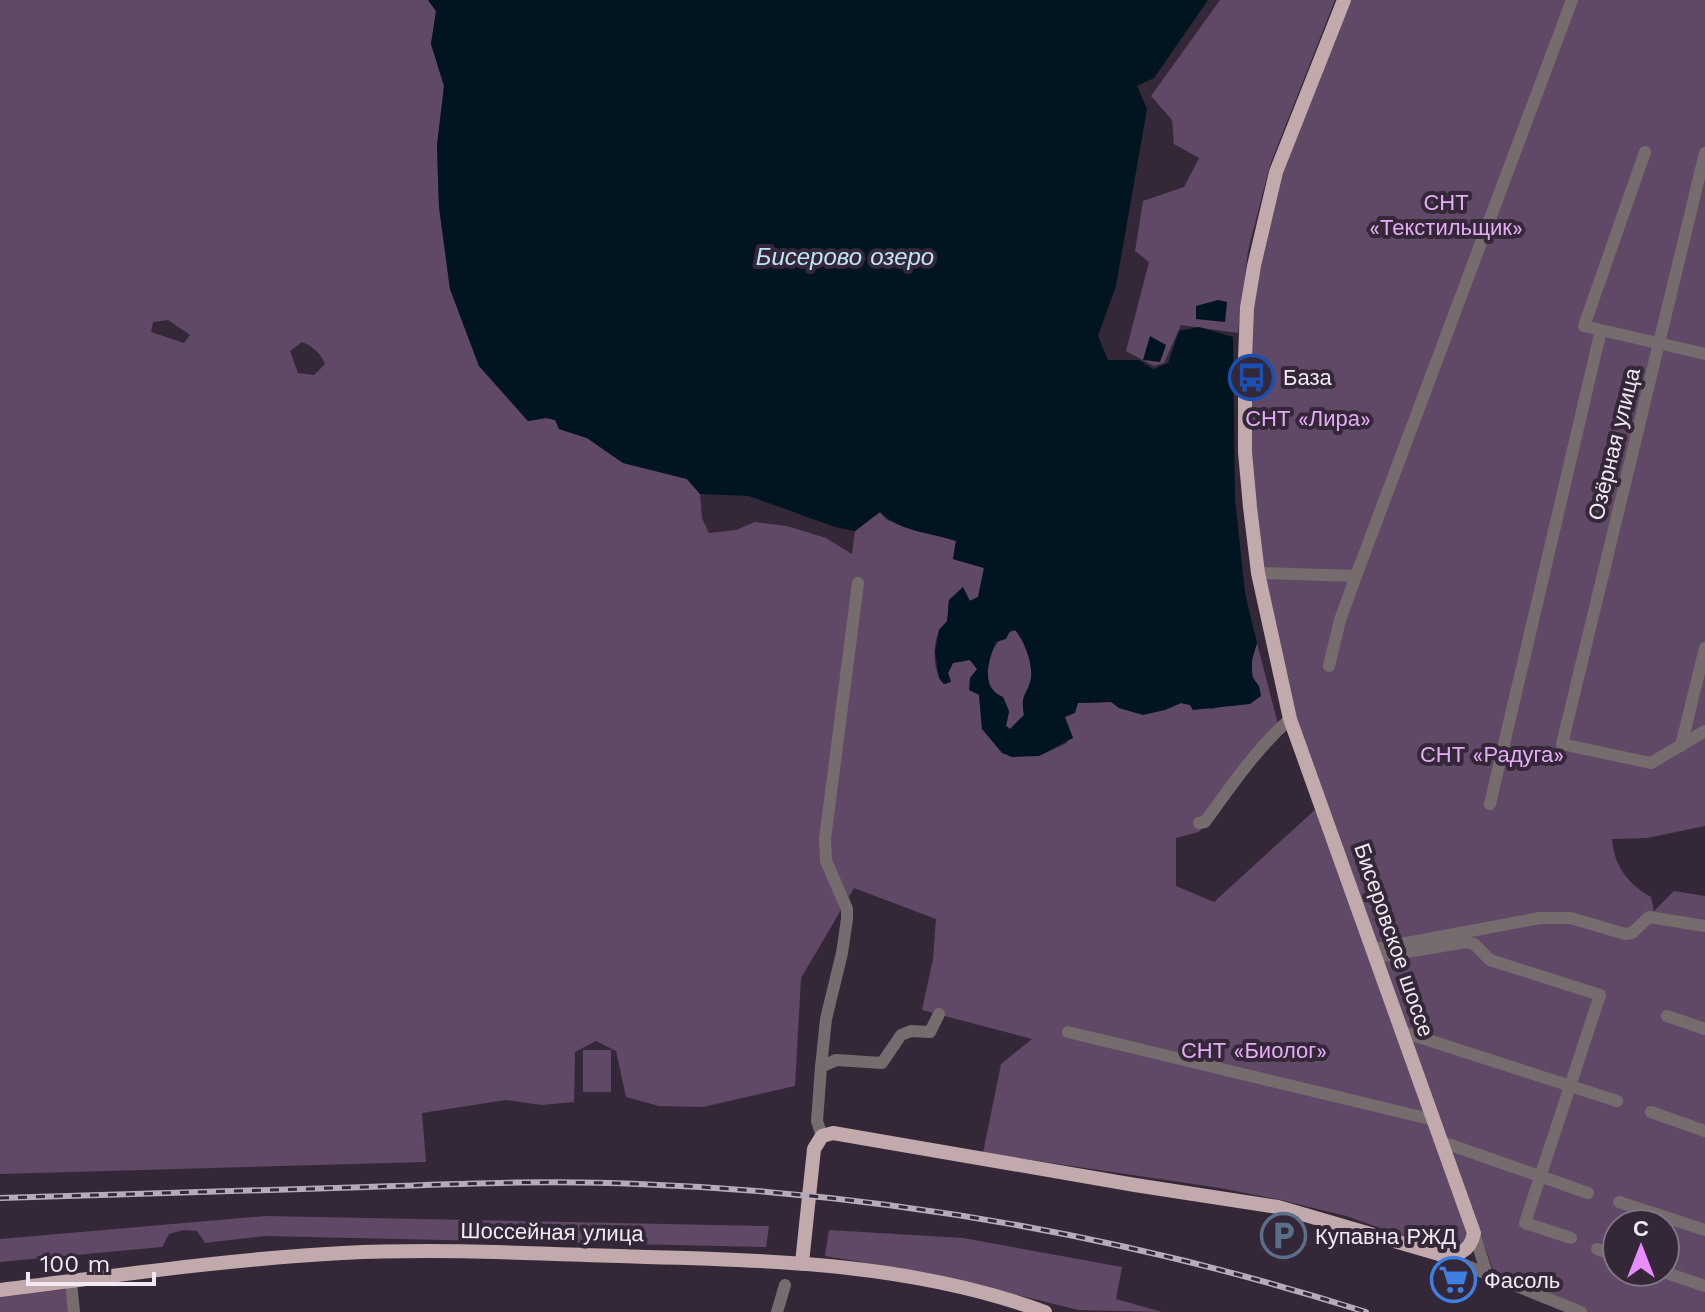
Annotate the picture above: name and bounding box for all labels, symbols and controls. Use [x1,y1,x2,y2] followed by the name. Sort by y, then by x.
[1369,190,1523,240] park label: СНТ «Текстильщик»
[756,243,934,271] water label: Бисерово озеро
[1228,353,1276,401] bus stop icon: База
[1283,365,1333,390] place label: База
[1583,365,1645,523] street label: Озёрная улица
[1245,406,1371,431] park label: СНТ «Лира»
[1420,742,1564,767] park label: СНТ «Радуга»
[1349,840,1439,1040] street label: Бисеровское шоссе
[1181,1038,1327,1063] park label: СНТ «Биолог»
[1601,1208,1681,1288] north arrow
[1260,1212,1308,1260] parking icon: Купавна РЖД
[1633,1216,1649,1241] text: С
[460,1218,645,1246] street label: Шоссейная улица
[1315,1224,1456,1249] place label: Купавна РЖД
[28,1236,154,1286] scale bar
[40,1250,110,1278] text: 100 m
[1429,1256,1477,1304] supermarket icon: Фасоль
[1484,1268,1560,1293] place label: Фасоль

